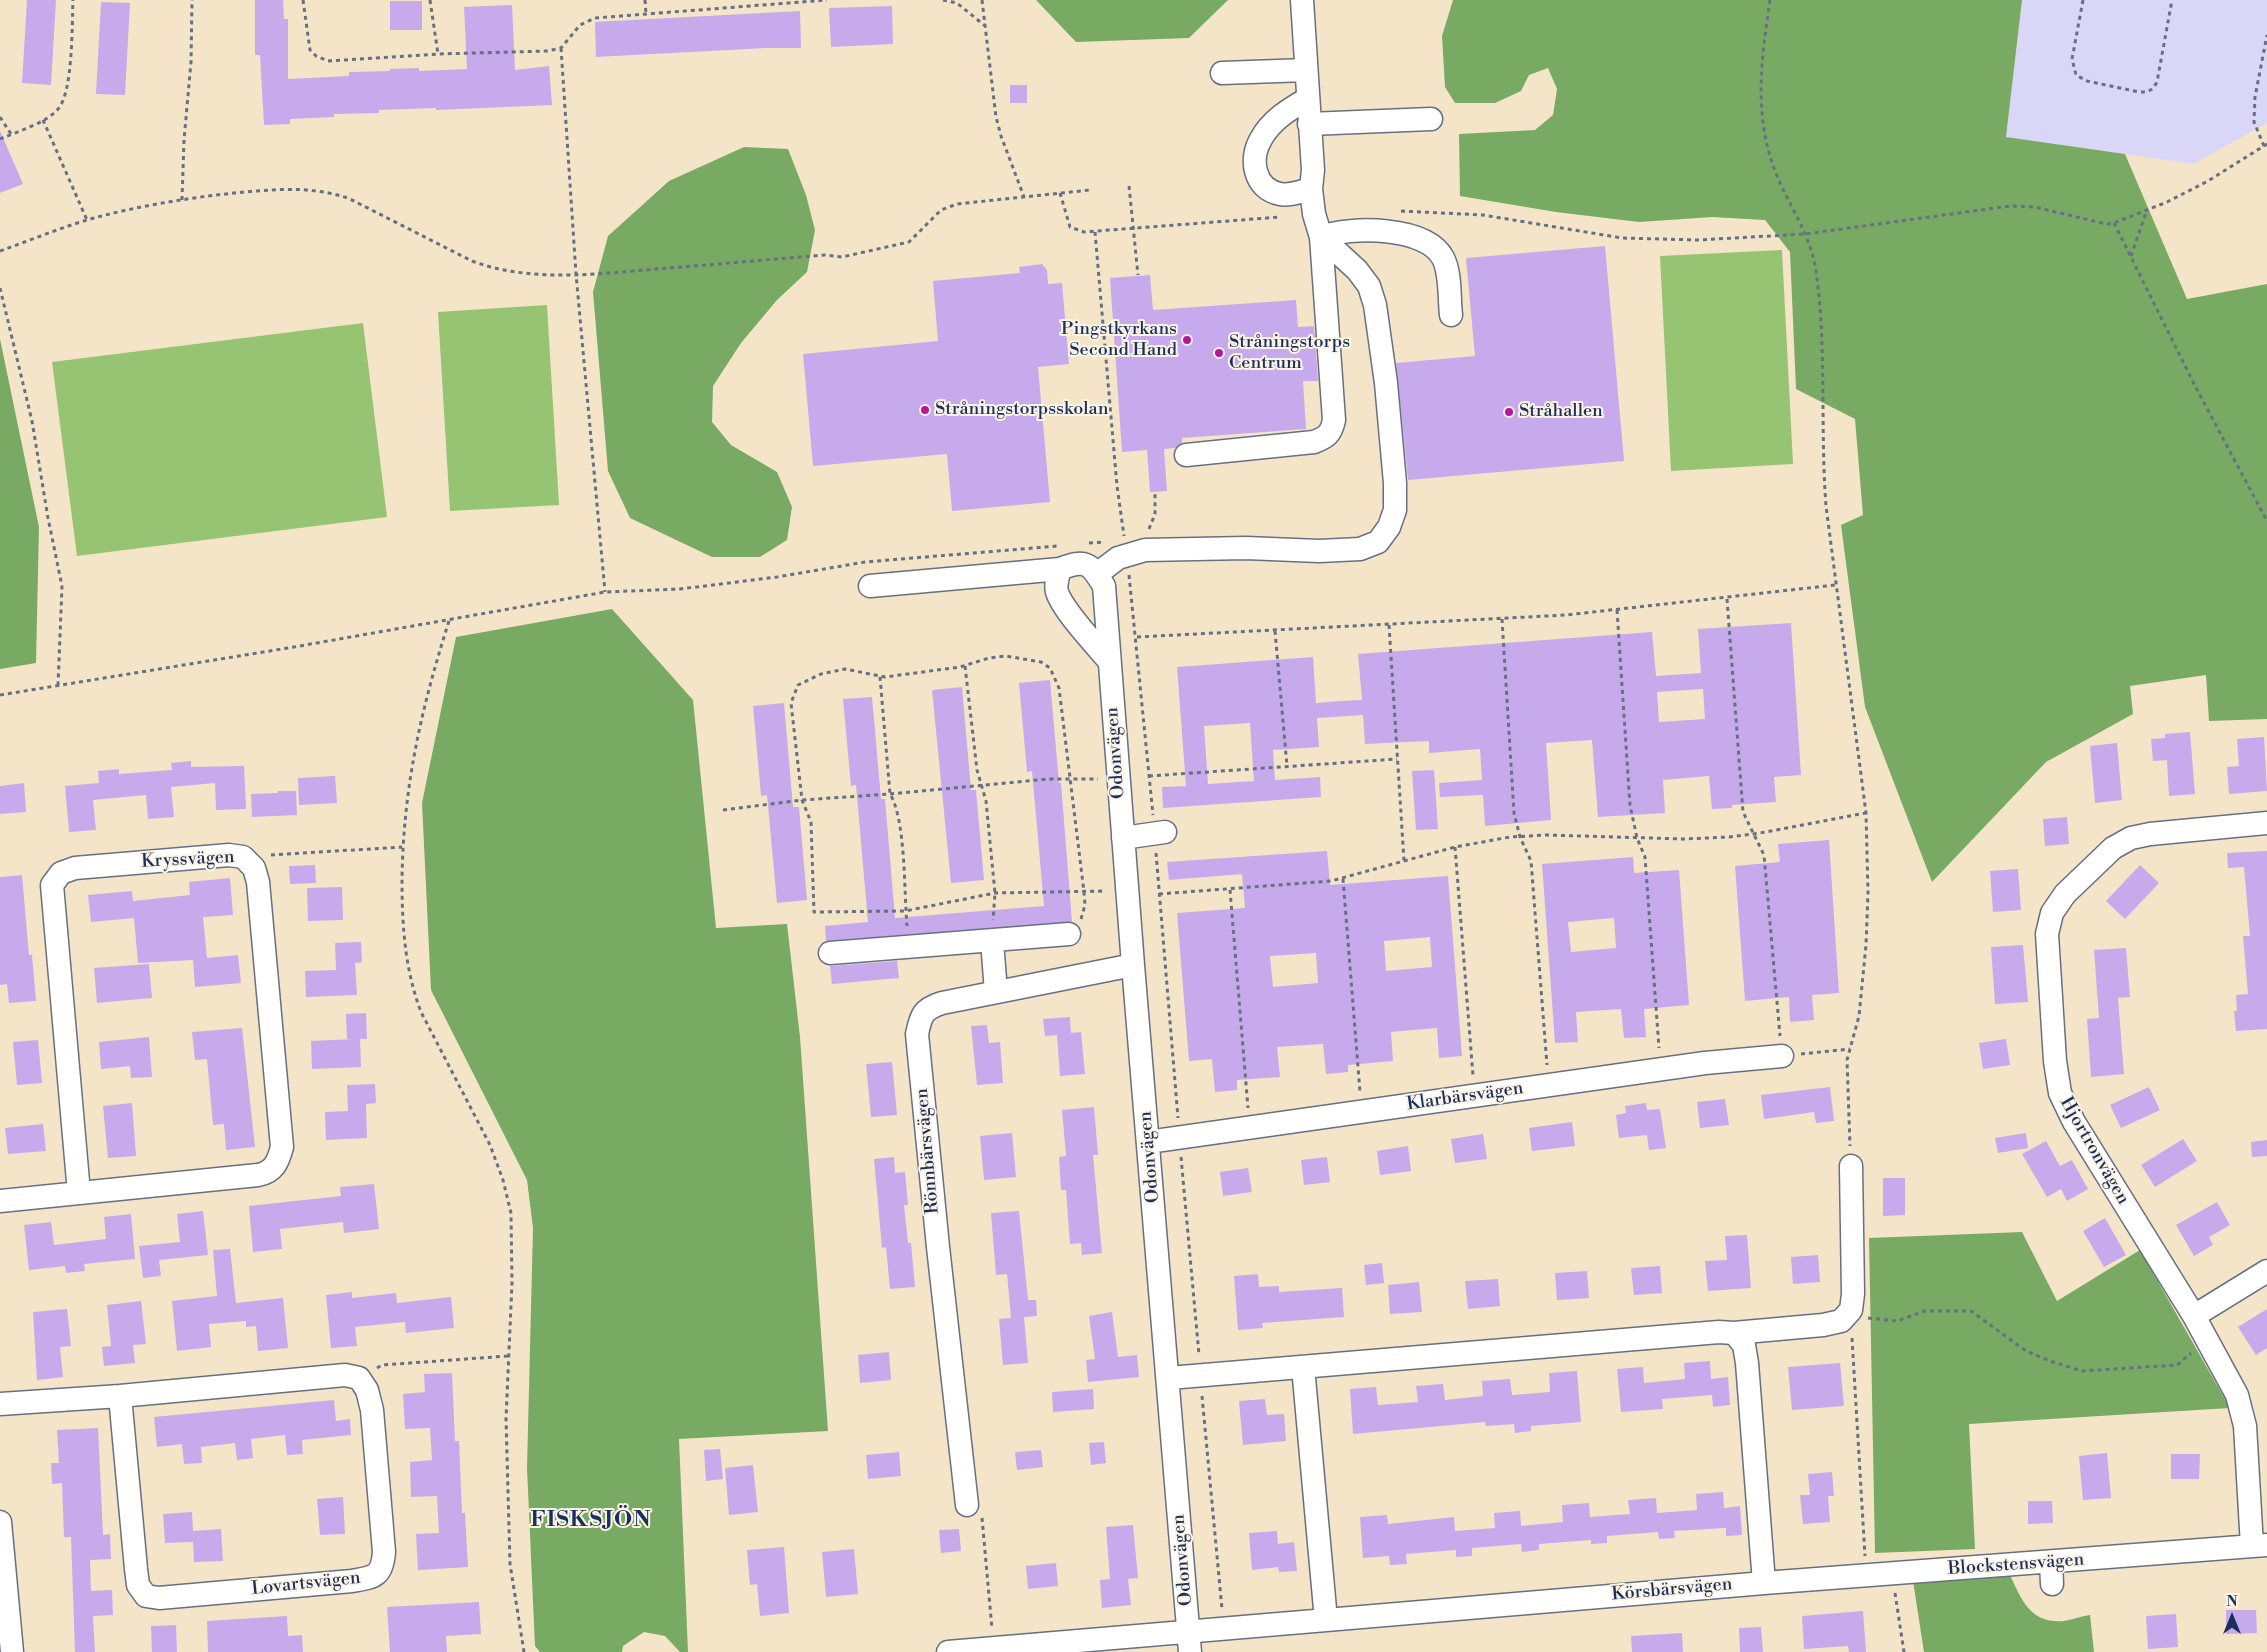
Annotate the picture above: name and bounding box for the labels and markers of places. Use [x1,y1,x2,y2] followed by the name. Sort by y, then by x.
[1061,319,1177,362] place label: Pingstkyrkans Second Hand
[1229,332,1350,374] place label: Stråningstorps Centrum
[1181,334,1193,346] marker: Pingstkyrkans Second Hand
[1213,347,1225,359] marker: Stråningstorps Centrum
[935,399,1108,421] place label: Stråningstorpsskolan
[1519,401,1603,423] place label: Stråhallen
[919,404,931,416] marker: Stråningstorpsskolan
[1503,406,1515,418] marker: Stråhallen

